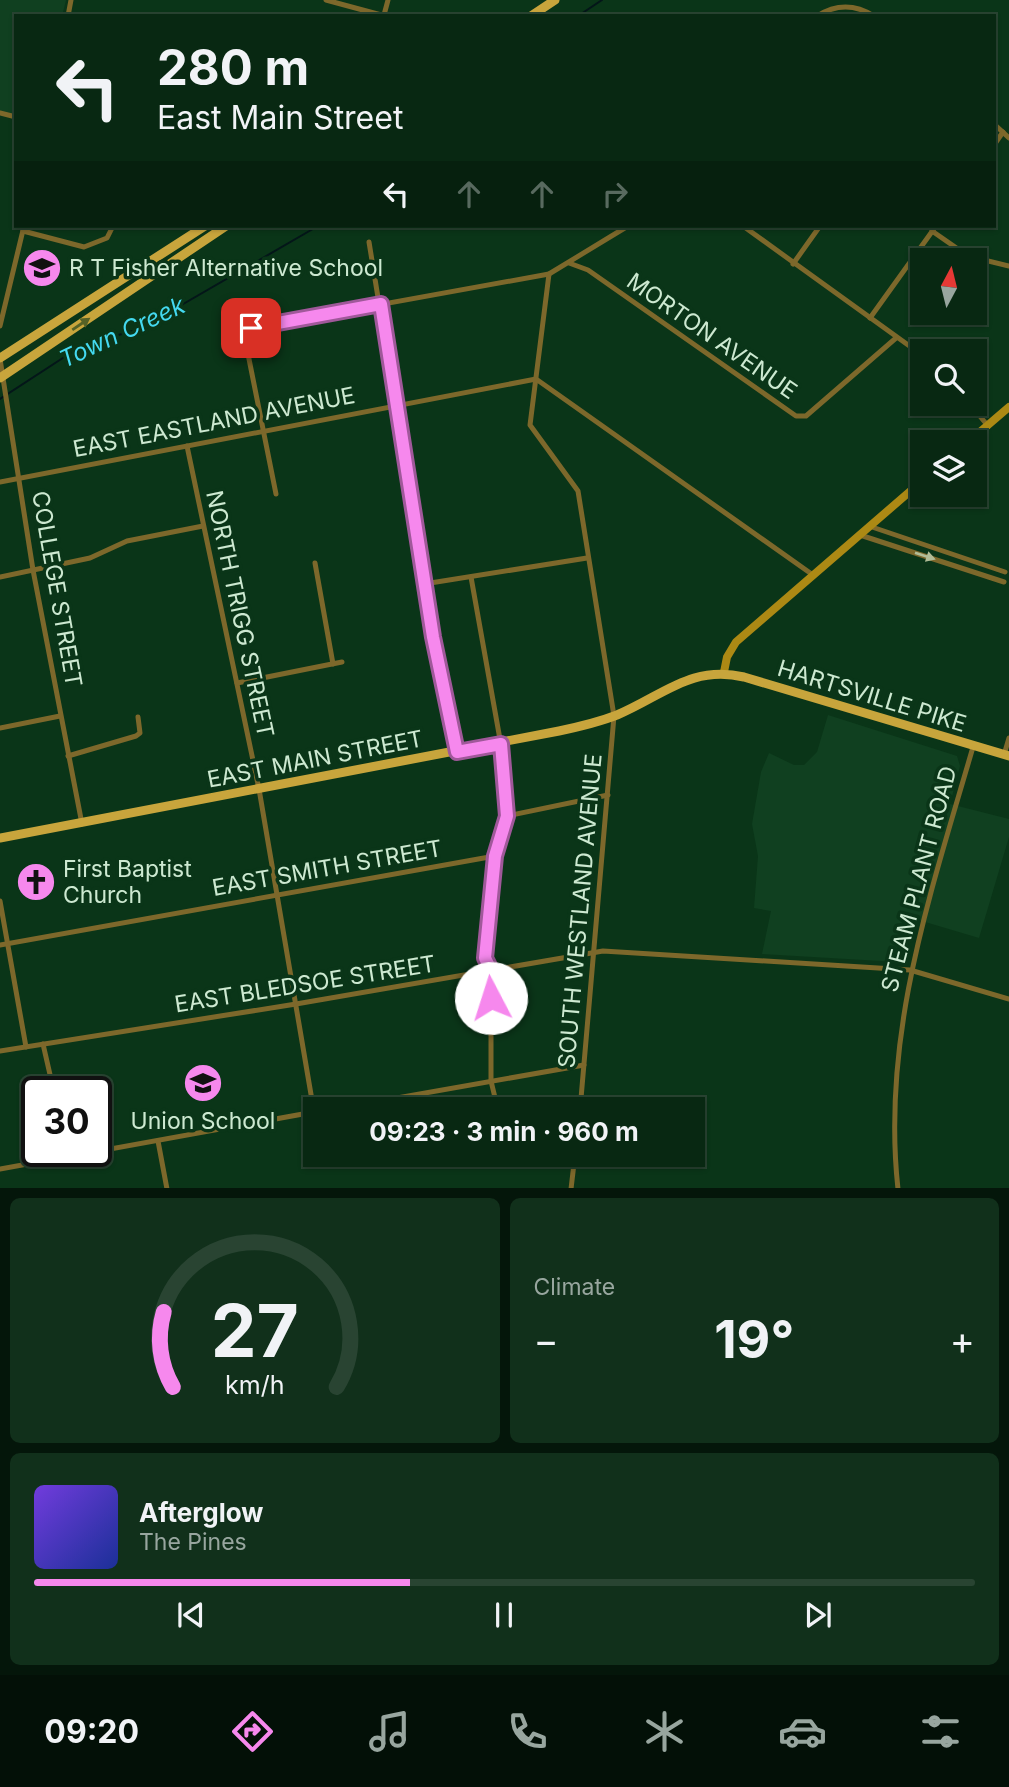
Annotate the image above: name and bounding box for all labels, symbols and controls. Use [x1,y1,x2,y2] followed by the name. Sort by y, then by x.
[157,38,309,97] text: 280 m
[42,42,133,133] icon: left
[157,98,403,137] text: East Main Street
[377,175,415,213] icon: left
[450,175,488,213] icon: ahead
[523,175,561,213] icon: ahead
[596,175,634,213] icon: right
[21,247,63,289] school or university icon: R T Fisher Alternative School
[910,248,987,326] north arrow
[910,248,987,507] map controls
[69,254,383,282] place label: R T Fisher Alternative School
[622,267,802,405] street label: MORTON AVENUE
[55,290,190,374] water label: Town Creek
[221,298,281,358] pin
[232,309,270,347] icon: arrive
[71,318,90,331] one-way arrow
[910,339,987,416] button: search
[71,381,357,463] street label: EAST EASTLAND AVENUE
[910,430,987,507] button: layers
[200,488,280,740] street label: NORTH TRIGG STREET
[26,489,88,689] street label: COLLEGE STREET
[914,551,935,562] one-way arrow
[774,654,970,738] street label: HARTSVILLE PIKE
[205,724,425,794] street label: EAST MAIN STREET
[552,753,608,1069] street label: SOUTH WESTLAND AVENUE
[875,763,963,995] street label: STEAM PLANT ROAD
[210,834,444,902] street label: EAST SMITH STREET
[63,855,192,909] place label: First Baptist Church
[15,861,57,903] church icon: First Baptist Church
[173,950,437,1018] street label: EAST BLEDSOE STREET
[454,961,528,1035] position arrow
[182,1062,224,1104] school or university icon: Union School
[21,1076,112,1167] speed limit sign: 30
[131,1107,275,1135] place label: Union School
[369,1116,639,1147] text: 09:23 · 3 min · 960 m
[534,1273,615,1301] text: Climate
[211,1286,299,1375] text: 27
[714,1308,794,1371] text: 19°
[534,1317,559,1363] text: −
[950,1317,975,1363] text: +
[225,1369,284,1399] text: km/h
[139,1497,263,1528] text: Afterglow
[139,1528,247,1556] text: The Pines
[172,1596,210,1634] icon: previous
[485,1596,523,1634] icon: pause
[799,1596,837,1634] icon: next
[228,1707,277,1756] icon: directions
[365,1707,414,1756] icon: music
[503,1707,552,1756] icon: phone
[640,1707,689,1756] icon: climate
[778,1707,827,1756] icon: car
[916,1707,965,1756] icon: filters
[44,1712,139,1751] text: 09:20

